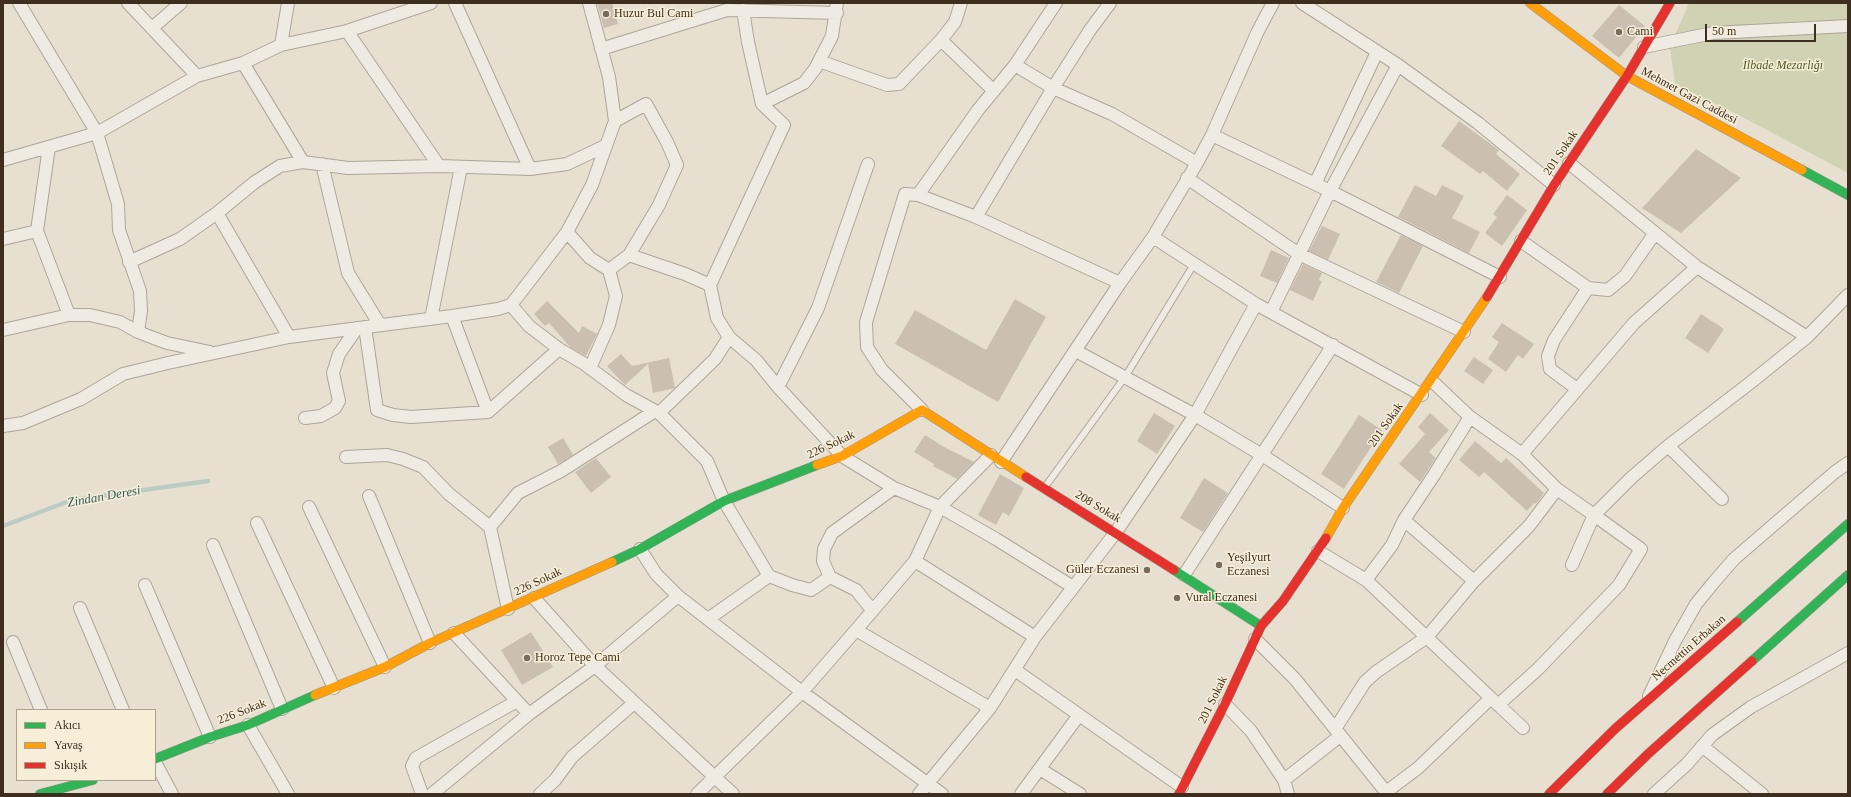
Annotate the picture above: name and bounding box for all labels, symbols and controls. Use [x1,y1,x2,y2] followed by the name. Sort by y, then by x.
[614,7,693,21] place label: Huzur Bul Cami
[601,9,611,19] marker: Huzur Bul Cami
[1707,16,1818,42] scale bar
[1712,24,1736,38] text: 50 m
[1627,25,1653,39] place label: Cami
[1614,27,1624,37] marker: Cami
[1743,59,1823,73] park label: İlbade Mezarlığı
[1638,64,1740,128] street label: Mehmet Gazi Caddesi
[1541,128,1581,178] street label: 201 Sokak
[1365,400,1407,450] street label: 201 Sokak
[805,428,857,462] street label: 226 Sokak
[66,483,142,511] water label: Zindan Deresi
[1072,488,1124,526] street label: 208 Sokak
[1227,551,1270,579] place label: Yeşilyurt Eczanesi
[1214,560,1224,570] marker: Yeşilyurt Eczanesi
[1066,563,1139,577] place label: Güler Eczanesi
[512,565,564,599] street label: 226 Sokak
[1142,565,1152,575] marker: Güler Eczanesi
[1185,591,1257,605] place label: Vural Eczanesi
[1172,593,1182,603] marker: Vural Eczanesi
[1649,612,1729,684] street label: Necmettin Erbakan
[535,651,620,665] place label: Horoz Tepe Cami
[522,653,532,663] marker: Horoz Tepe Cami
[1195,674,1231,726] street label: 201 Sokak
[216,696,268,728] street label: 226 Sokak
[16,709,156,781] legend
[54,718,81,732] text: Akıcı
[54,738,83,752] text: Yavaş
[54,758,87,772] text: Sıkışık

